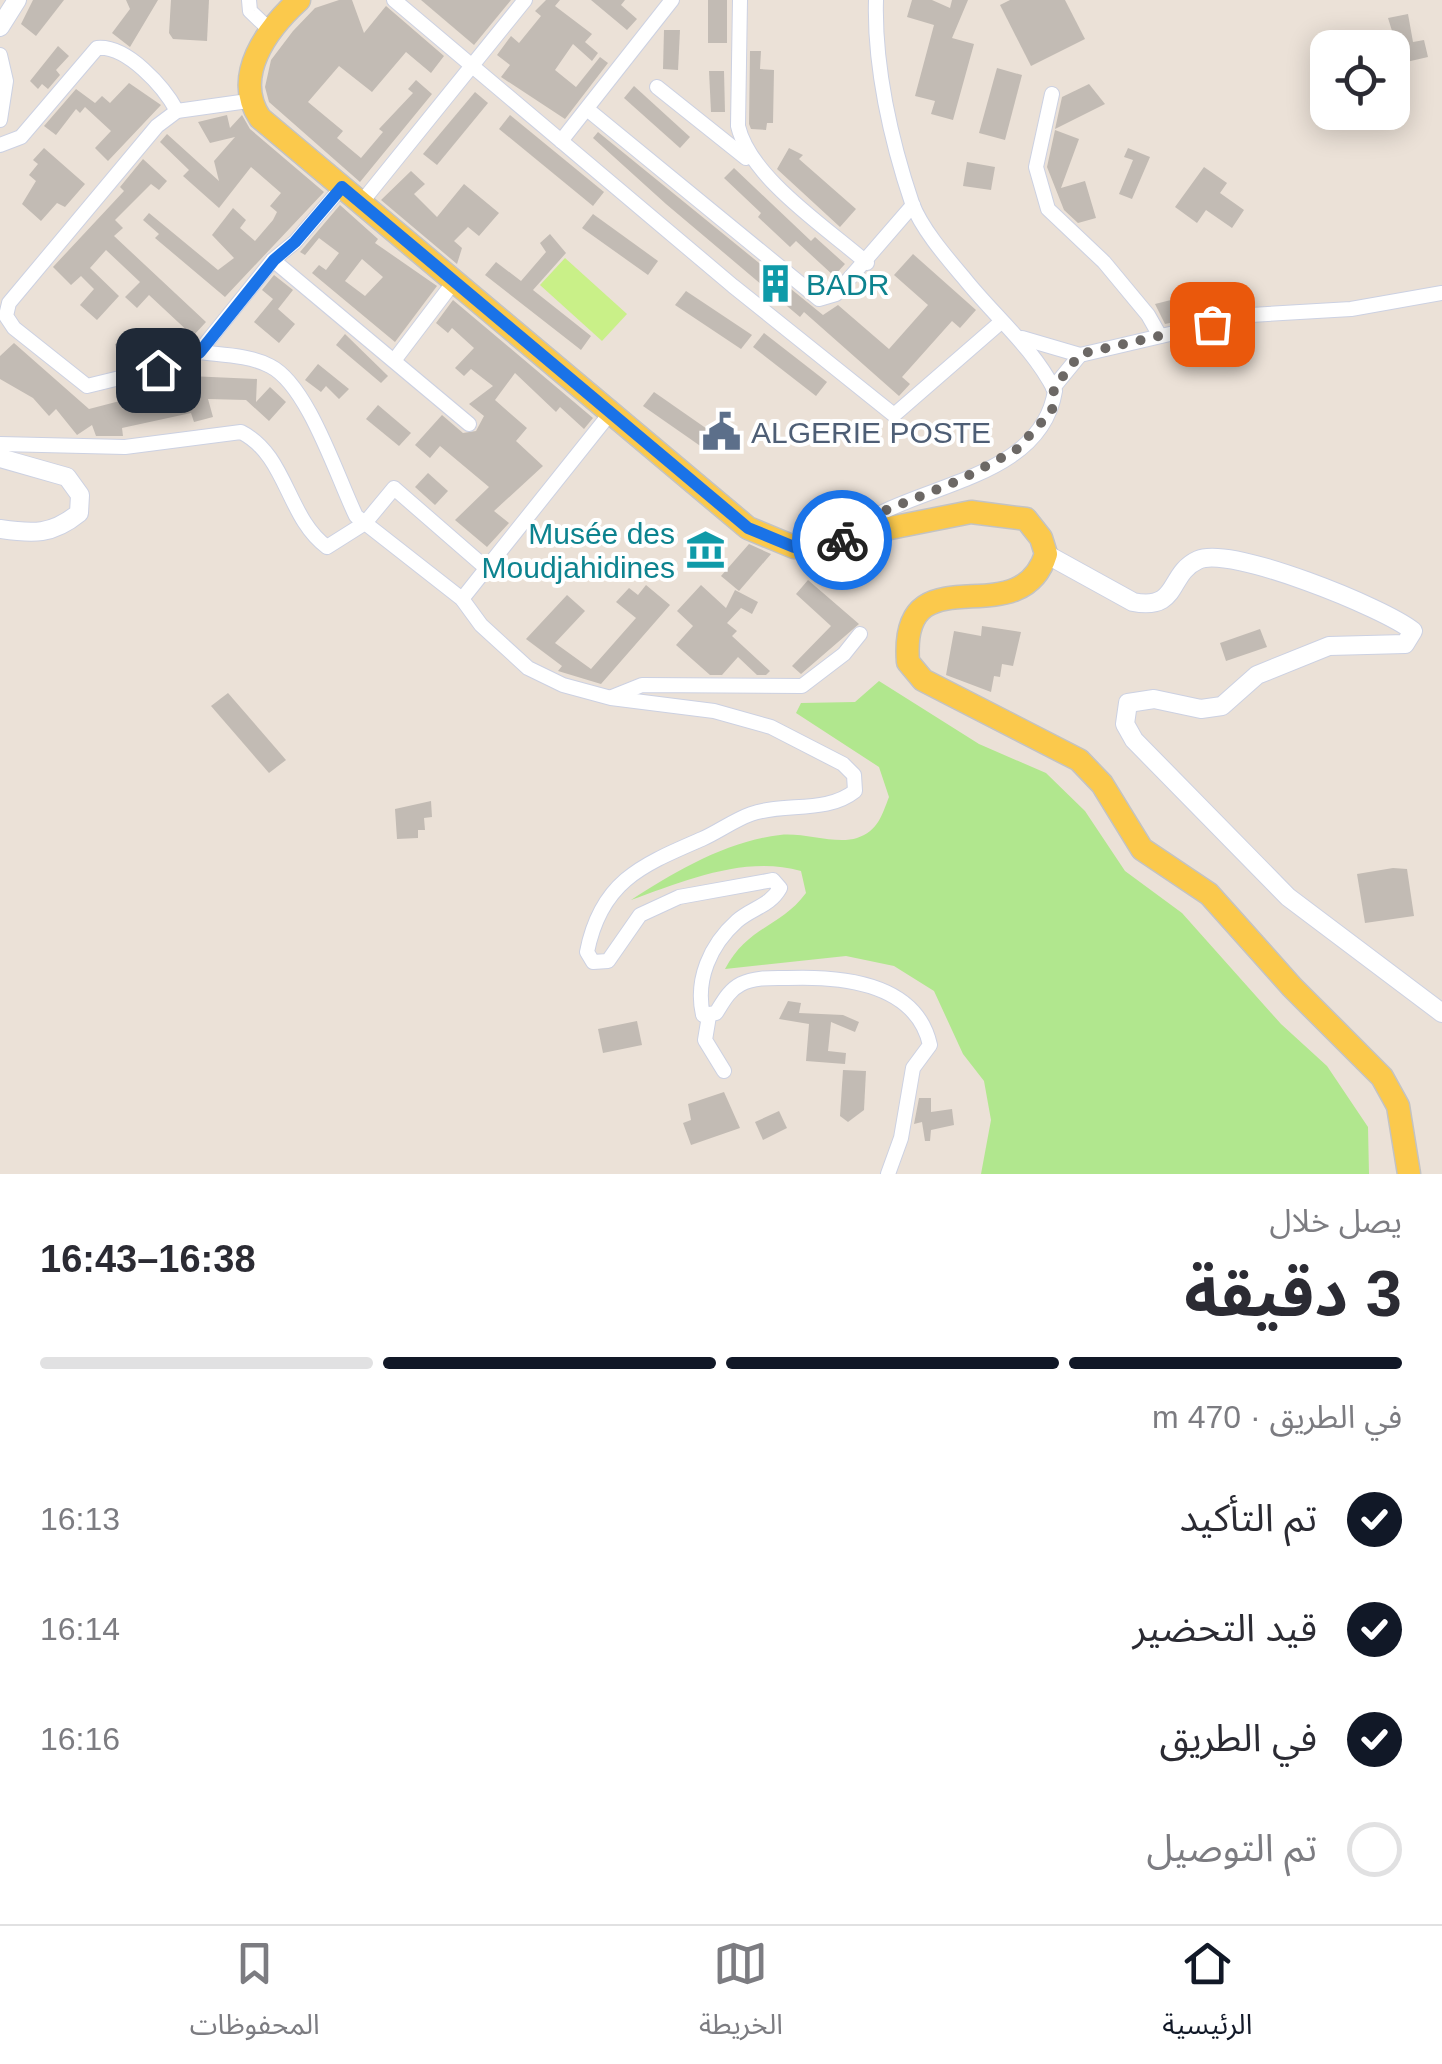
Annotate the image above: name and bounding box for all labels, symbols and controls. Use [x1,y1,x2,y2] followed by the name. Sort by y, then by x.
[1310,30,1410,130] map controls
[1310,30,1410,130] button: locate
[755,263,797,305] building icon: BADR
[806,268,889,301] place label: BADR
[1170,282,1255,367] pin
[1185,297,1240,352] icon: bag
[116,328,201,413] pin
[131,343,186,398] icon: home
[700,411,742,453] public building icon: ALGERIE POSTE
[751,416,991,449] place label: ALGERIE POSTE
[792,490,892,590] courier
[815,513,870,568] icon: bike
[482,517,675,584] place label: Musée des Moudjahidines
[684,529,726,571] museum icon: Musée des Moudjahidines
[1270,1203,1402,1239] text: يصل خلال
[40,1238,256,1280] text: 16:38–16:43
[1184,1257,1402,1330] text: 3 دقيقة
[1152,1399,1402,1435] text: في الطريق · 470 m
[1347,1492,1402,1547] icon: check
[1180,1497,1317,1539] text: تم التأكيد
[40,1501,120,1537] text: 16:13
[1347,1602,1402,1657] icon: check
[1132,1607,1317,1649] text: قيد التحضير
[40,1611,120,1647] text: 16:14
[1347,1712,1402,1767] icon: check
[1160,1717,1317,1759] text: في الطريق
[40,1721,120,1757] text: 16:16
[1146,1827,1317,1869] text: تم التوصيل
[190,1936,320,2055] tab: المحفوظات
[699,1936,783,2055] tab: الخريطة
[1162,1936,1252,2055] tab: الرئيسية

